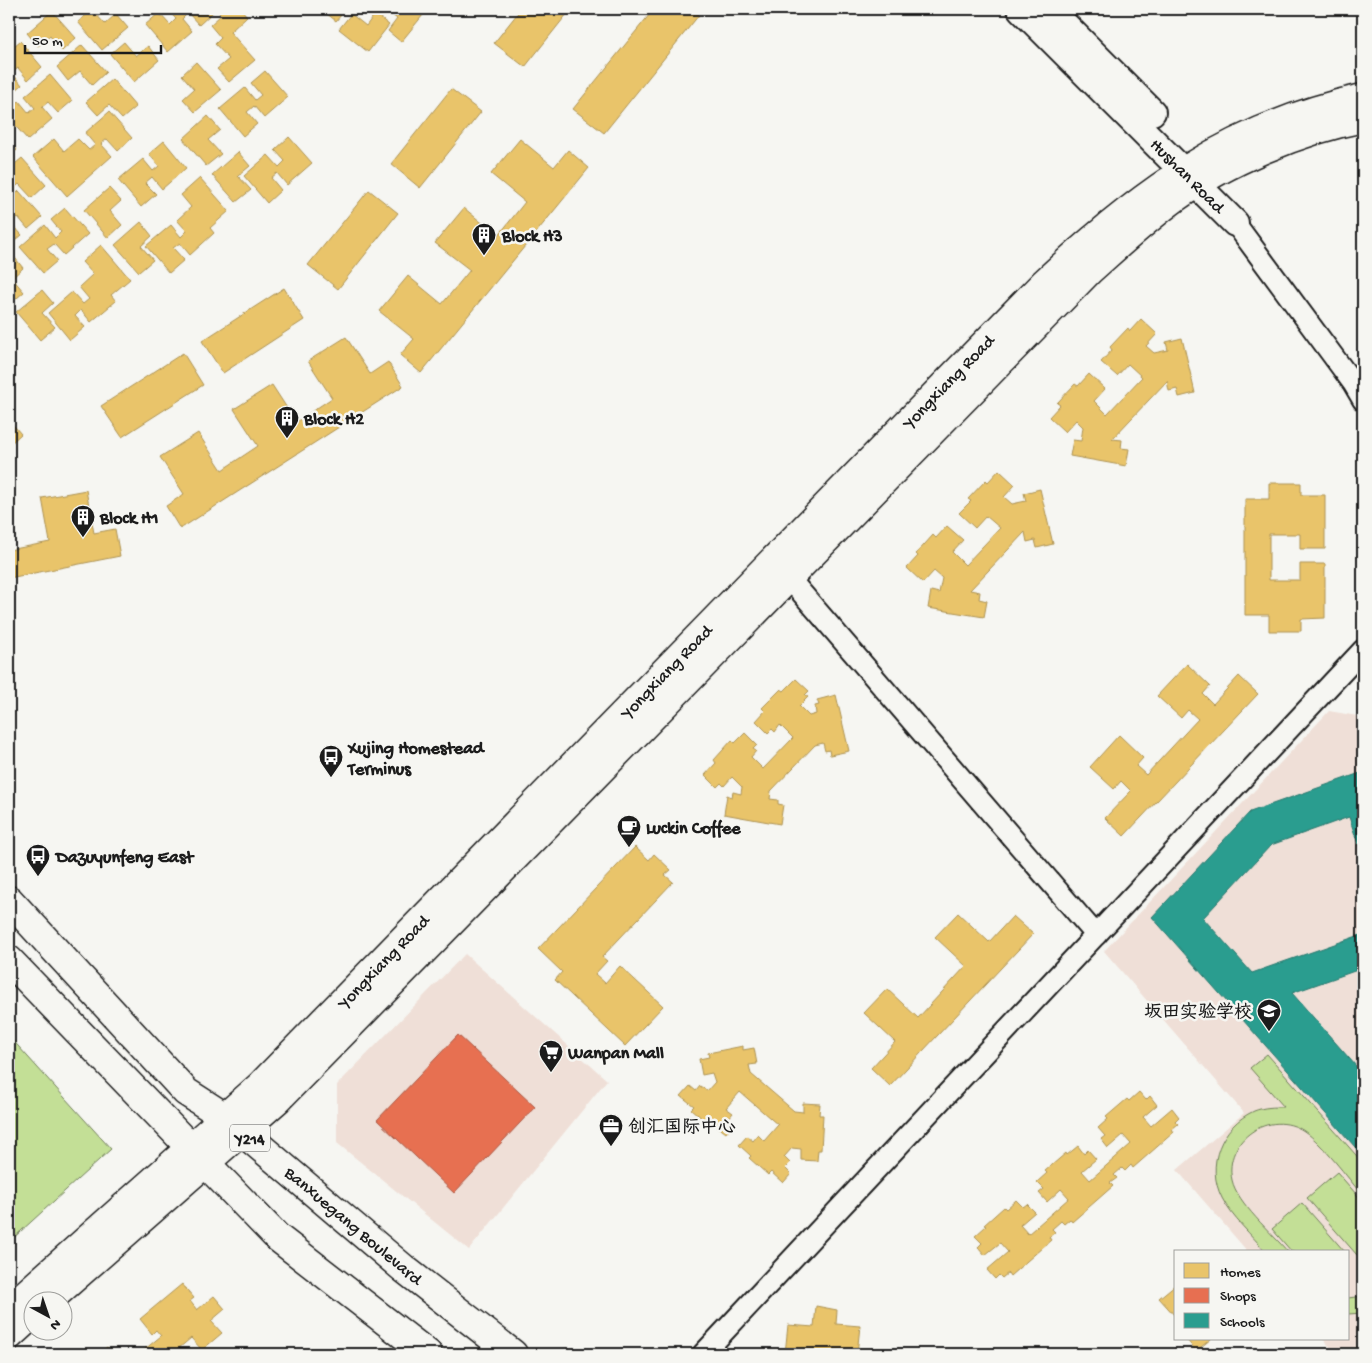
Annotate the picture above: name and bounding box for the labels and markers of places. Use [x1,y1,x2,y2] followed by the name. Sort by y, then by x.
[471,222,497,256] building icon: Block H3
[501,227,563,248] place label: Block H3
[274,405,300,439] building icon: Block H2
[303,410,364,431] place label: Block H2
[70,504,96,538] building icon: Block H1
[99,509,158,530] place label: Block H1
[346,739,486,781] place label: Xujing Homestead Terminus
[318,744,344,778] bus stop icon: Xujing Homestead Terminus
[616,814,642,848] cafe icon: Luckin Coffee
[646,819,741,840] place label: Luckin Coffee
[25,843,51,877] bus stop icon: Dazuyunfeng East
[54,848,195,869] place label: Dazuyunfeng East
[1256,998,1282,1032] school or university icon: 坂田实验学校
[1144,1002,1252,1024] place label: 坂田实验学校
[538,1039,564,1073] supermarket icon: Wanpan Mall
[567,1044,664,1065] place label: Wanpan Mall
[598,1113,624,1147] office icon: 创汇国际中心
[628,1117,736,1139] place label: 创汇国际中心

